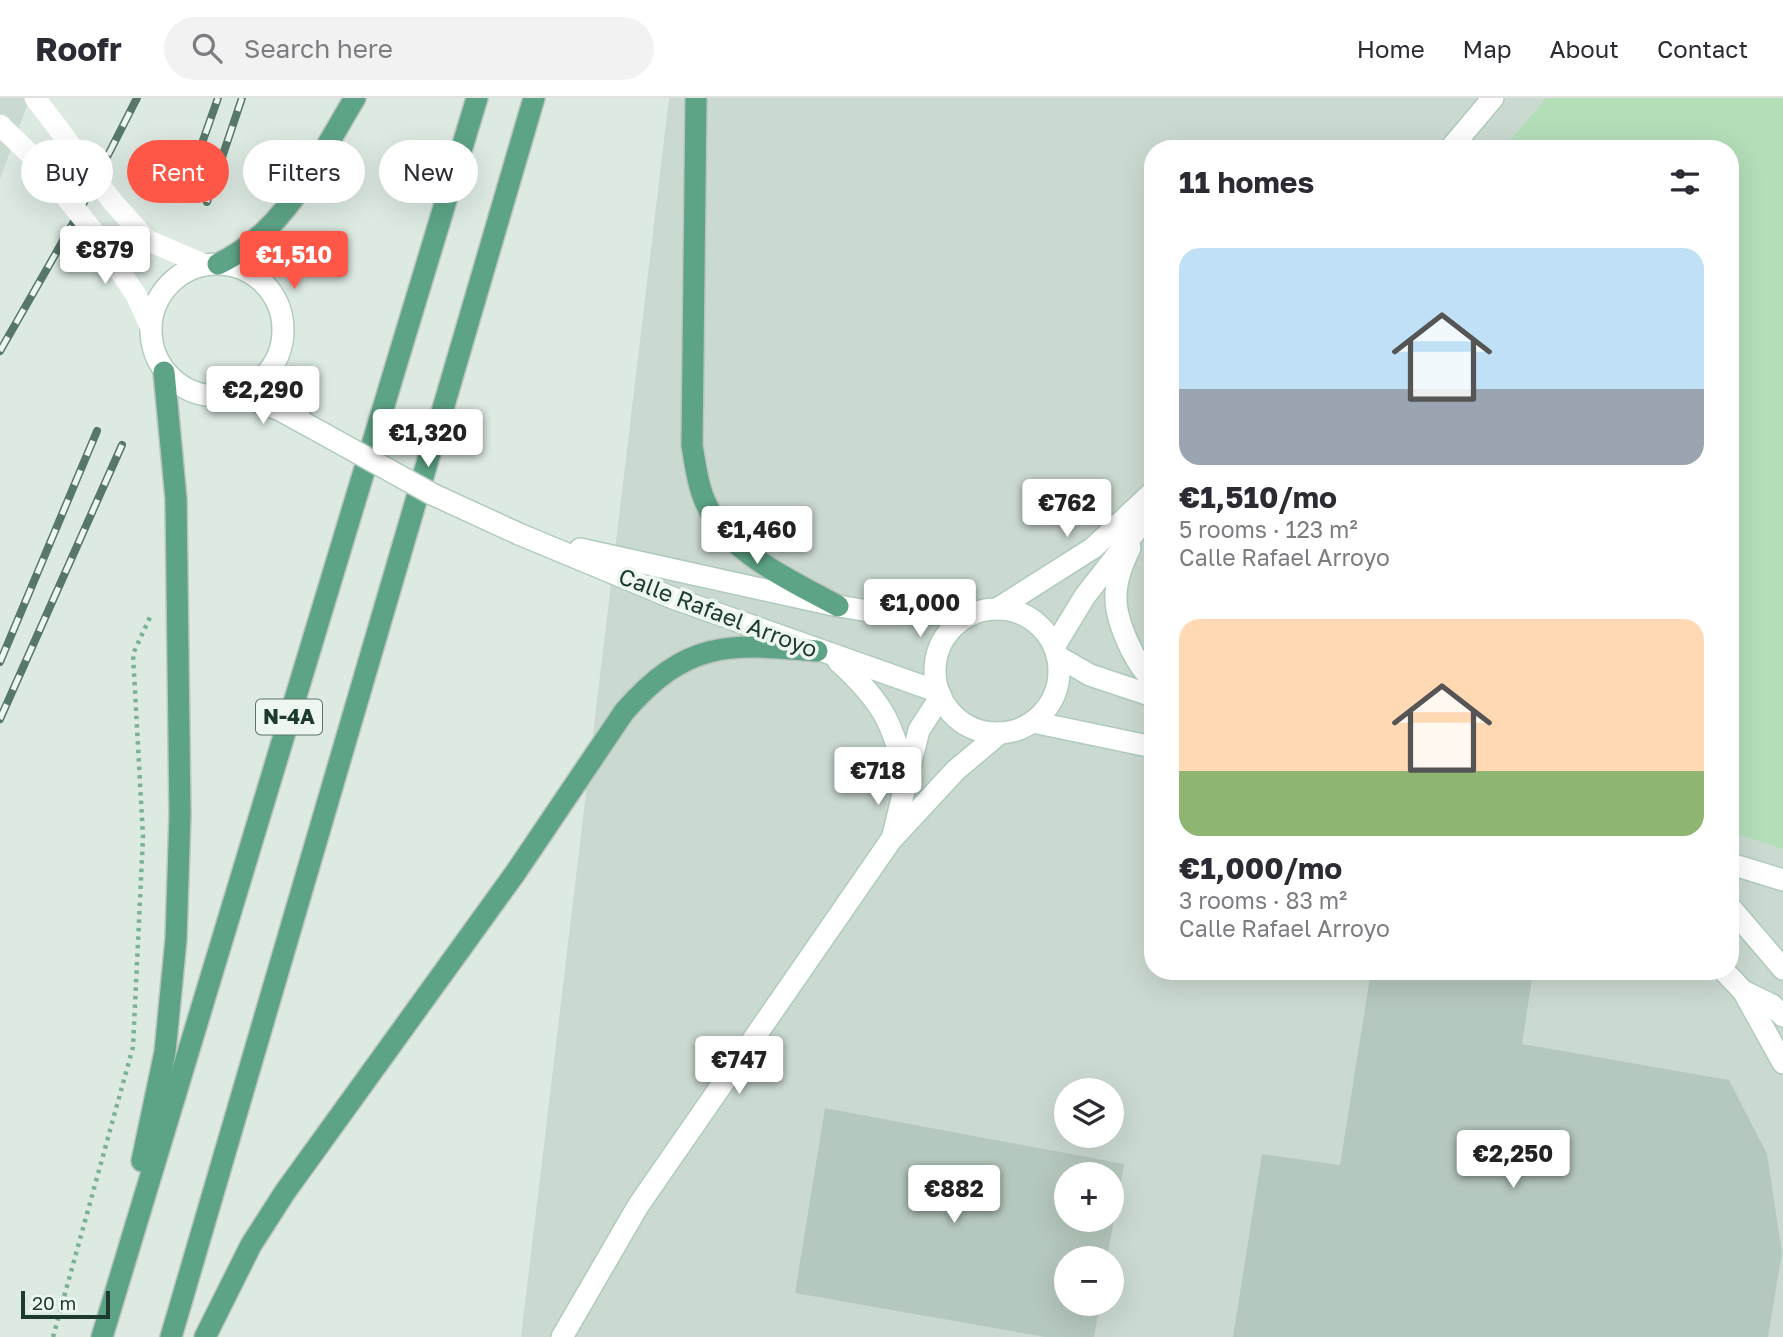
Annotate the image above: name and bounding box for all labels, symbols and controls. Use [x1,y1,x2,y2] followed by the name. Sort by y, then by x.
[164,17,654,80] search box
[35,29,122,68] text: Roofr
[188,29,226,67] icon: search
[244,33,393,64] text: Search here
[1357,34,1425,63] text: Home
[1463,34,1512,63] text: Map
[1550,34,1619,63] text: About
[1657,34,1748,63] text: Contact
[21,140,113,203] chip: Buy
[127,140,229,203] chip: Rent
[243,140,365,203] chip: Filters
[379,140,478,203] chip: New
[1666,163,1704,201] icon: filters
[1179,164,1314,200] text: 11 homes
[64,226,146,286] pin: €879
[237,232,351,291] pin: €1,510
[76,235,134,263] text: €879
[256,240,332,268] text: €1,510
[1379,294,1505,420] icon: home
[206,366,320,426] pin: €2,290
[222,375,304,403] text: €2,290
[371,410,485,469] pin: €1,320
[389,418,467,446] text: €1,320
[1179,479,1337,515] text: €1,510/mo
[1026,480,1108,539] pin: €762
[1038,488,1096,516] text: €762
[700,506,814,566] pin: €1,460
[717,515,797,543] text: €1,460
[1179,515,1358,543] text: 5 rooms · 123 m²
[1179,543,1390,571] text: Calle Rafael Arroyo
[615,561,822,663] street label: Calle Rafael Arroyo
[863,580,977,639] pin: €1,000
[880,588,960,616] text: €1,000
[1379,665,1505,791] icon: home
[256,700,322,734] road number: N-4A
[837,748,919,807] pin: €718
[850,756,906,784] text: €718
[1179,850,1342,886] text: €1,000/mo
[1179,886,1347,914] text: 3 rooms · 83 m²
[1179,914,1390,942] text: Calle Rafael Arroyo
[698,1037,780,1096] pin: €747
[711,1045,767,1073] text: €747
[1054,1078,1124,1316] map controls
[1054,1078,1124,1148] button: layers
[1456,1130,1570,1190] pin: €2,250
[1473,1139,1553,1167] text: €2,250
[1054,1162,1124,1232] button: +
[913,1166,995,1225] pin: €882
[924,1174,984,1202] text: €882
[1054,1246,1124,1316] button: −
[21,1288,110,1320] scale bar
[32,1291,76,1314] text: 20 m

